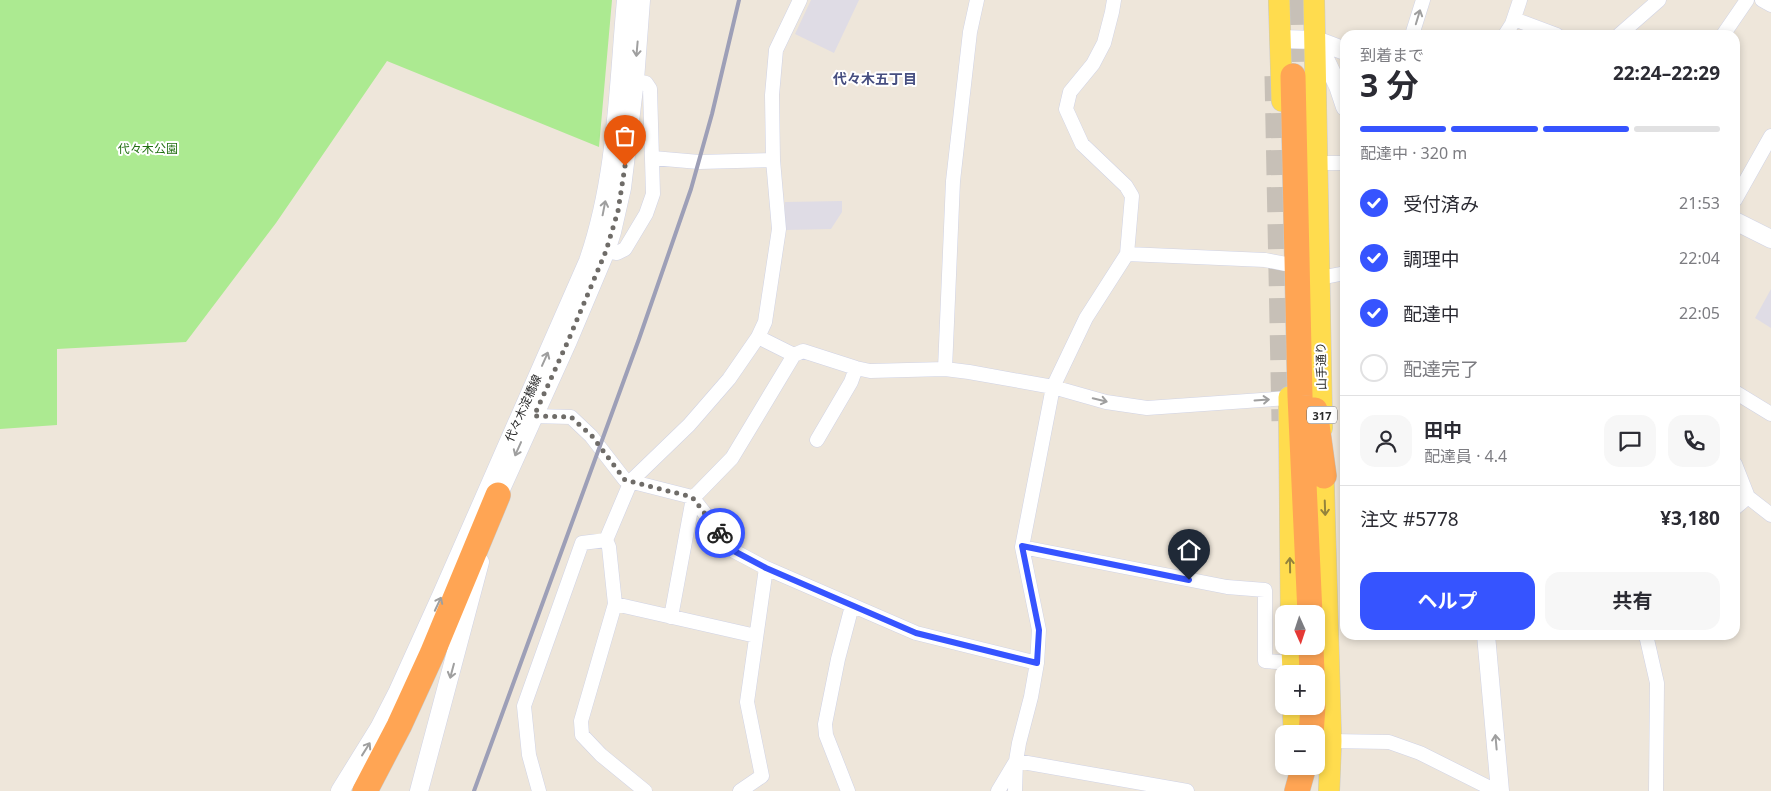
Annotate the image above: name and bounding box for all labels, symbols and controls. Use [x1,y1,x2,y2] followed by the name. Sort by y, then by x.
[1413,10,1423,26] one-way arrow
[632,40,642,56] one-way arrow
[1360,44,1424,66] text: 到着まで
[1613,60,1720,86] text: 22:24–22:29
[1360,63,1419,106] text: 3 分
[832,69,917,88] district label: 代々木五丁目
[604,115,646,166] pin
[611,122,639,150] icon: bag
[118,140,178,157] park label: 代々木公園
[1360,142,1467,164] text: 配達中 · 320 m
[1360,189,1388,217] icon: check
[1403,191,1479,217] text: 受付済み
[1679,192,1720,214] text: 21:53
[599,200,609,216] one-way arrow
[1360,244,1388,272] icon: check
[1403,246,1460,272] text: 調理中
[1679,247,1720,269] text: 22:04
[1360,299,1388,327] icon: check
[1403,301,1460,327] text: 配達中
[1679,302,1720,324] text: 22:05
[1312,342,1330,390] street label: 山手通り
[541,352,551,367] one-way arrow
[1403,356,1479,382] text: 配達完了
[501,372,545,444] street label: 代々木淀橋線
[1254,395,1270,404] one-way arrow
[1092,396,1108,405] one-way arrow
[1307,406,1337,424] road number: 317
[1360,415,1412,467] button: person
[1604,415,1656,467] button: chat
[1668,415,1720,467] button: phone
[1424,417,1462,443] text: 田中
[513,441,523,456] one-way arrow
[1424,445,1507,467] text: 配達員 · 4.4
[1320,500,1329,516] one-way arrow
[1660,505,1720,531] text: ¥3,180
[1360,506,1459,532] text: 注文 #5778
[695,508,745,558] courier
[706,519,734,547] icon: bike
[1168,529,1210,580] pin
[1175,536,1203,564] icon: home
[1285,557,1295,574] one-way arrow
[1360,572,1535,630] button: ヘルプ
[1545,572,1720,630] button: 共有
[433,597,443,612] one-way arrow
[1275,605,1325,655] north arrow
[1275,605,1325,775] map controls
[446,662,456,678] one-way arrow
[1275,665,1325,715] button: +
[1275,725,1325,775] button: −
[1491,735,1500,751] one-way arrow
[361,743,371,757] one-way arrow

